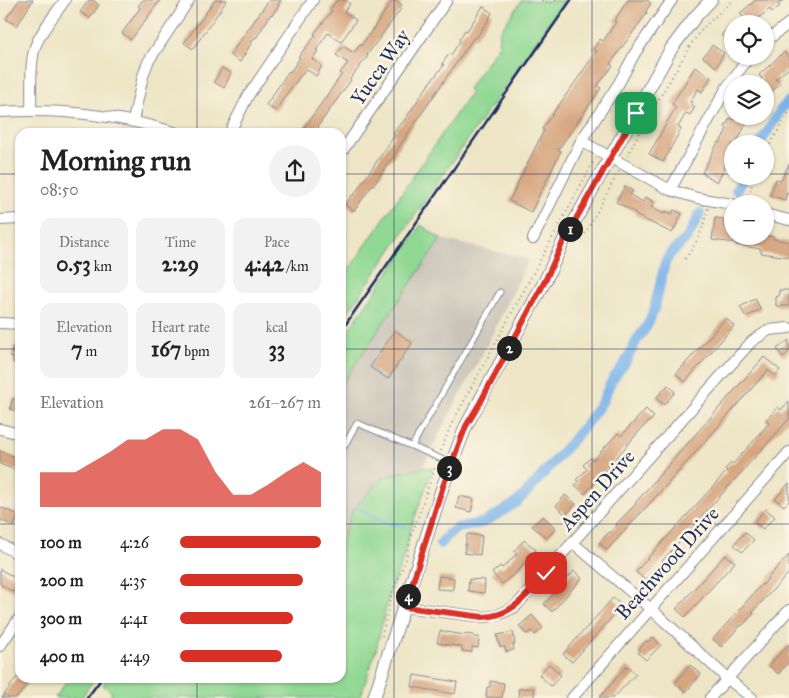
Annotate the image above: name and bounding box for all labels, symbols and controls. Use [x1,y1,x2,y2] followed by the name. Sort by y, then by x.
[724,15,774,245] map controls
[724,15,774,65] button: locate
[345,24,415,110] street label: Yucca Way
[724,75,774,125] button: layers
[615,92,657,134] pin
[622,99,650,127] icon: arrive
[724,135,774,185] button: +
[40,143,191,178] text: Morning run
[269,145,321,197] button: share
[40,180,79,199] text: 08:50
[724,195,774,245] button: −
[558,216,582,242] pin: 1
[568,221,573,238] text: 1
[59,234,109,251] text: Distance
[165,234,196,251] text: Time
[264,234,290,251] text: Pace
[56,251,91,277] text: 0.53
[162,251,199,277] text: 2:29
[245,251,284,277] text: 4:42
[91,258,112,275] text: km
[284,258,309,275] text: /km
[56,319,112,336] text: Elevation
[151,319,210,336] text: Heart rate
[266,319,288,336] text: kcal
[71,336,82,362] text: 7
[151,336,181,362] text: 167
[268,336,285,362] text: 33
[496,336,522,360] pin: 2
[506,340,513,357] text: 2
[82,343,97,360] text: m
[181,343,210,360] text: bpm
[40,393,104,412] text: Elevation
[249,393,321,412] text: 261–267 m
[554,445,640,536] street label: Aspen Drive
[436,456,462,480] pin: 3
[447,460,452,477] text: 3
[610,502,724,624] street label: Beachwood Drive
[40,533,82,552] text: 100 m
[120,533,149,552] text: 4:26
[525,552,567,594] pin
[532,559,560,587] icon: check
[40,571,83,590] text: 200 m
[120,571,147,590] text: 4:35
[396,584,420,608] pin: 4
[405,588,412,605] text: 4
[40,609,82,628] text: 300 m
[120,609,148,628] text: 4:41
[40,647,84,666] text: 400 m
[120,647,150,666] text: 4:49

